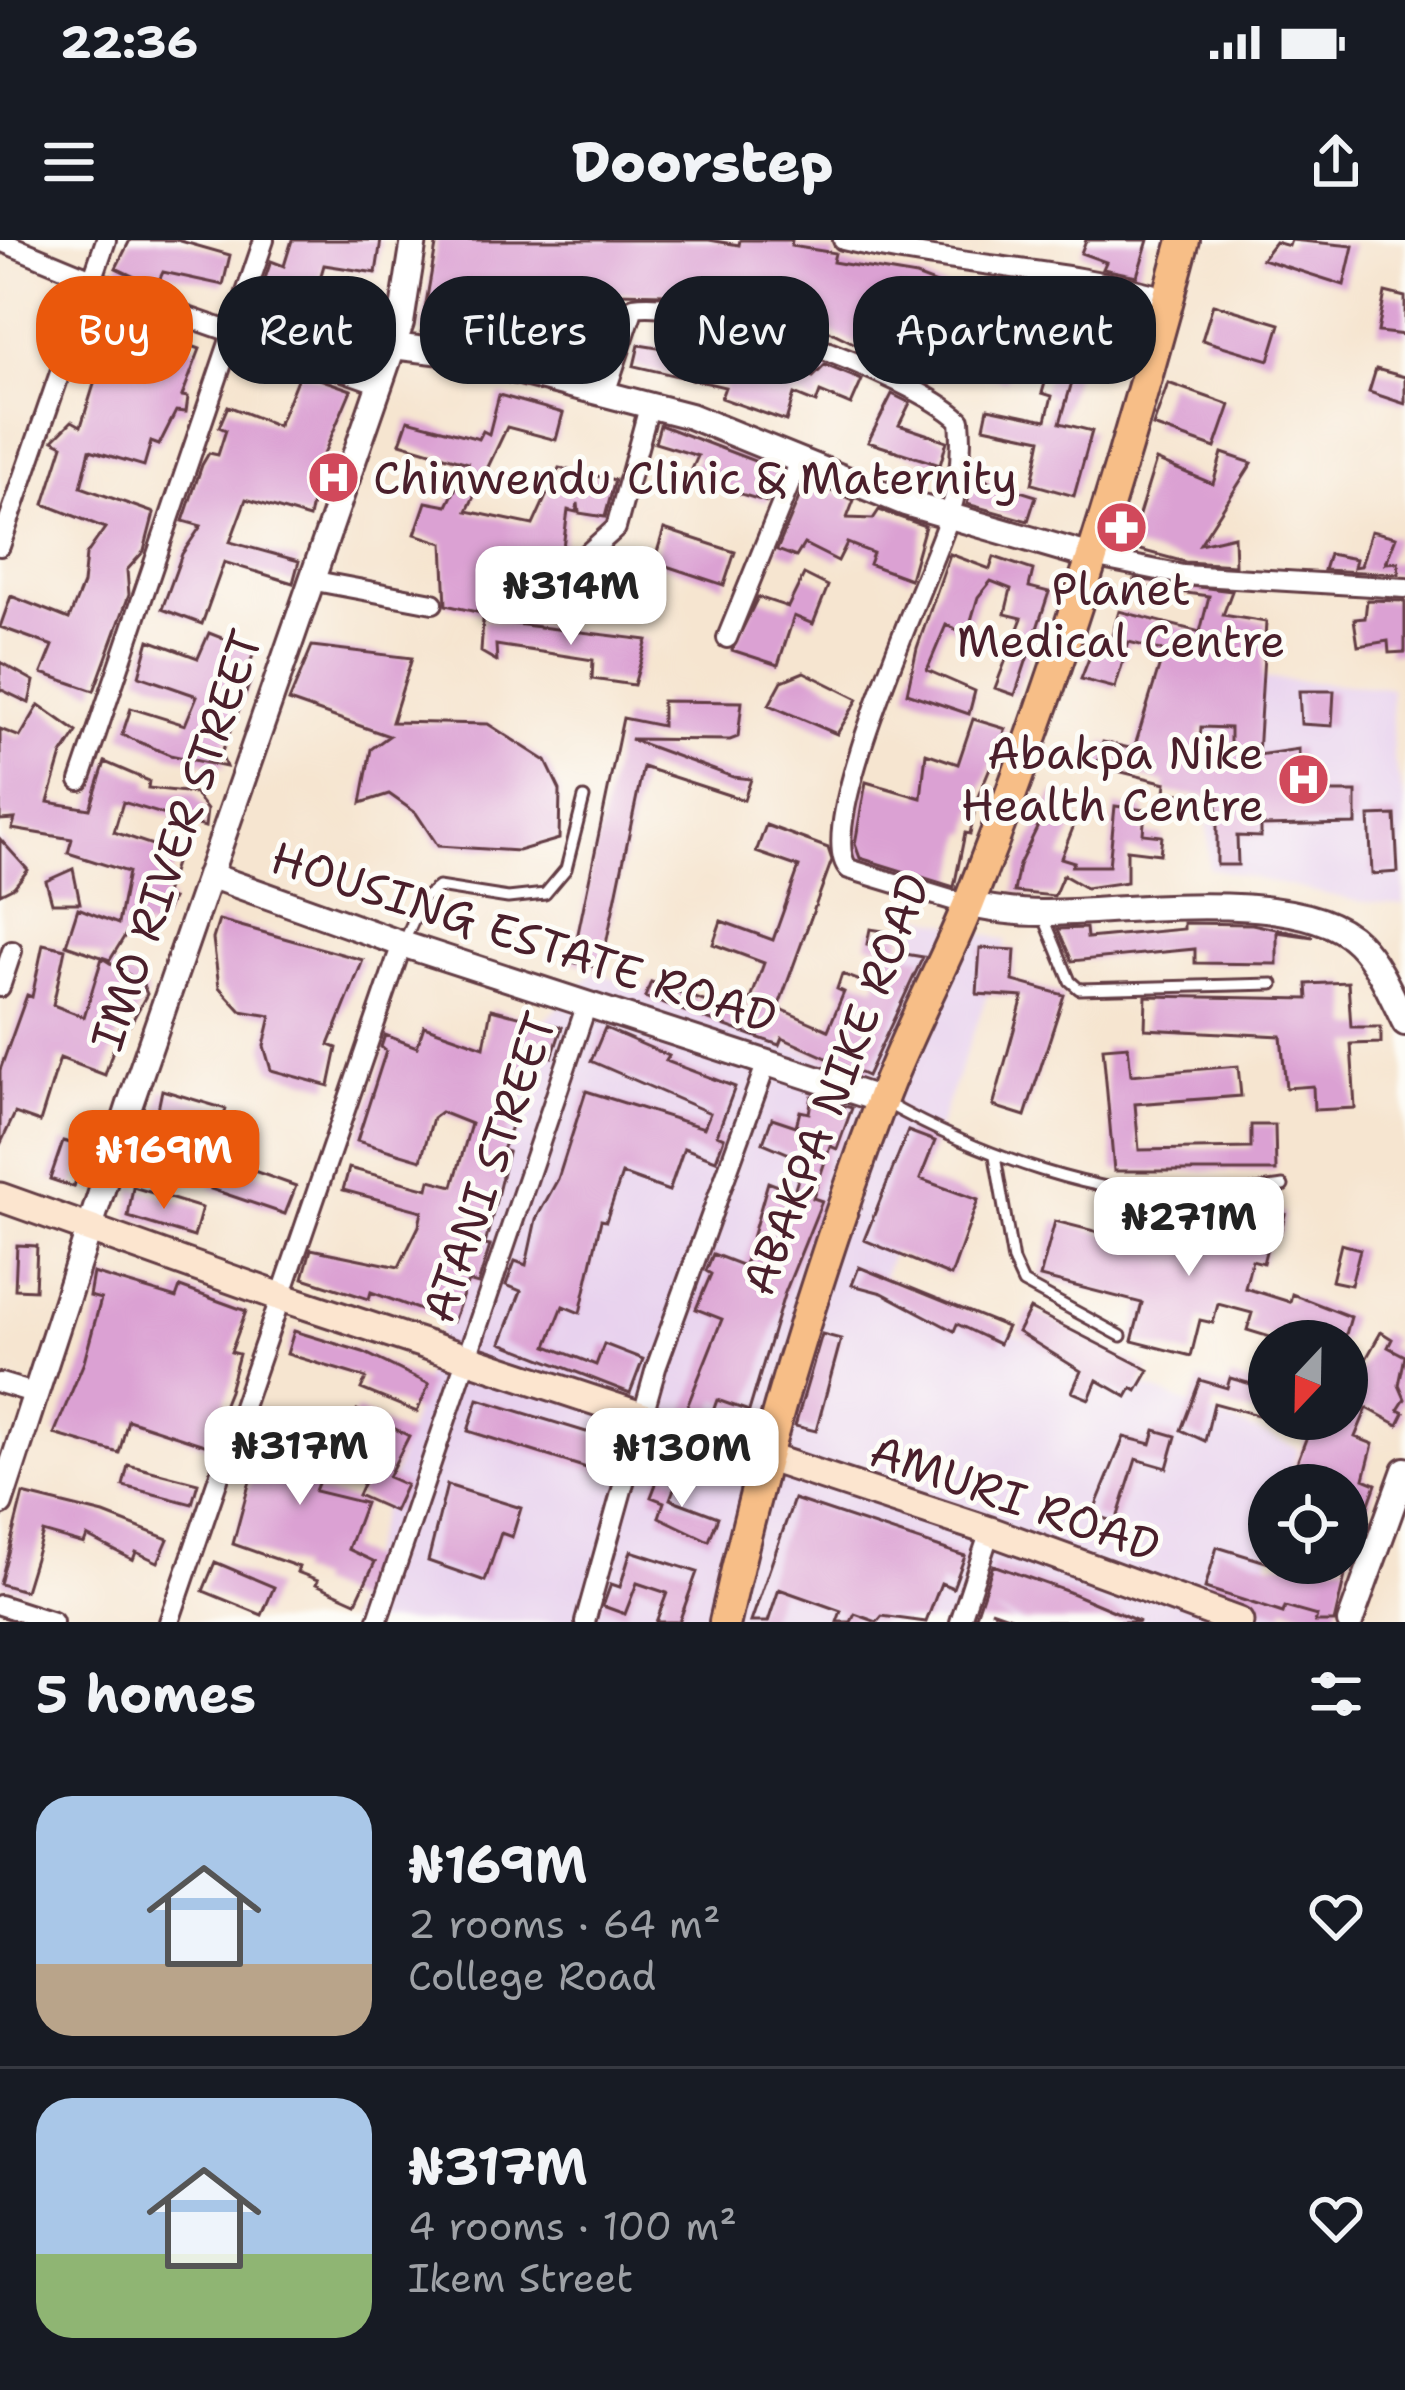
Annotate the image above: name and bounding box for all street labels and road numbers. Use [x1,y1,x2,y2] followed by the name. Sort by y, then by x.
[76,622,276,1058] street label: IMO RIVER STREET
[264,827,784,1047] street label: HOUSING ESTATE ROAD
[728,865,944,1303] street label: ABAKPA NIKE ROAD
[408,1004,570,1330] street label: ATANI STREET
[862,1420,1168,1576] street label: AMURI ROAD

